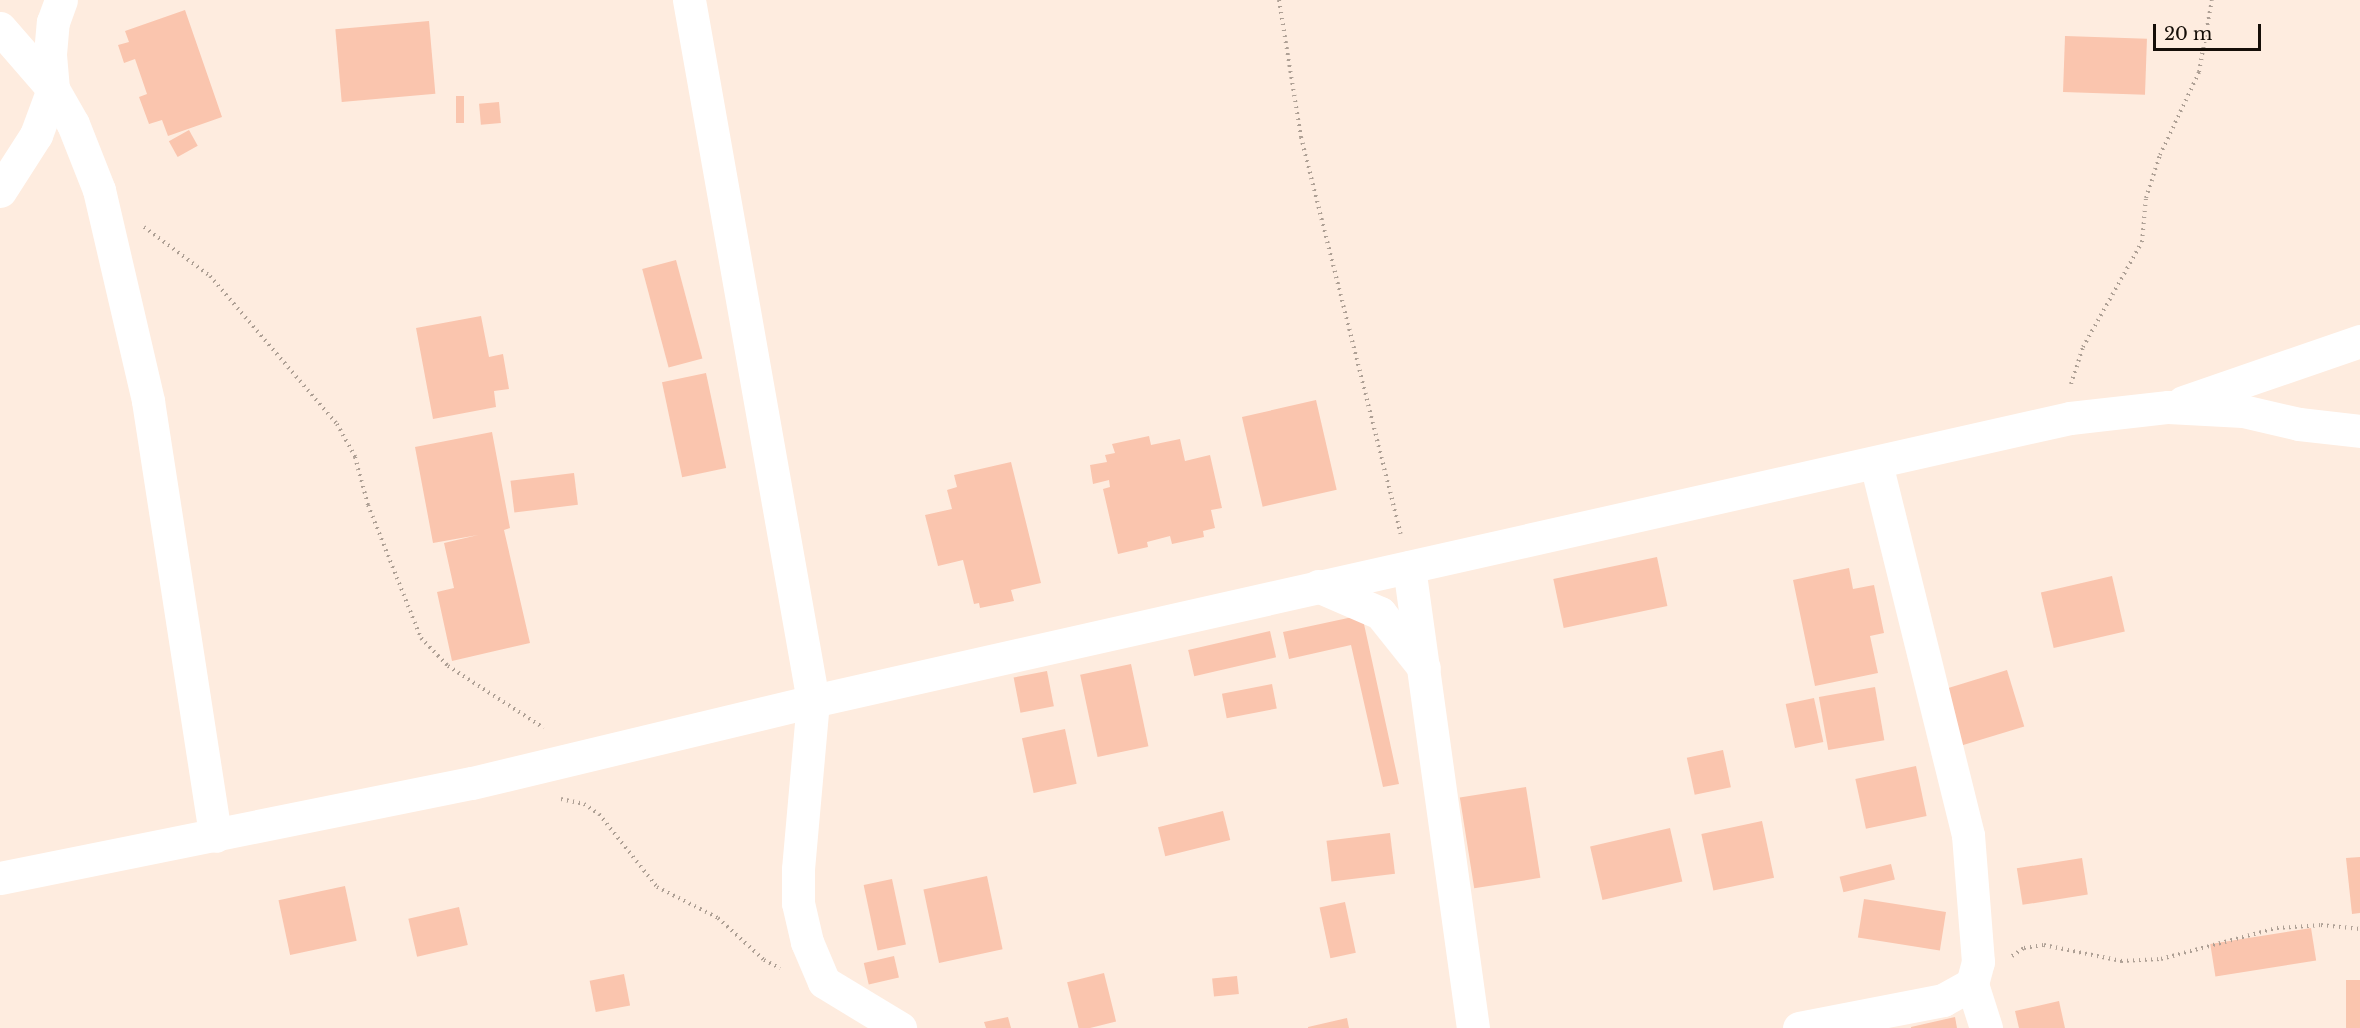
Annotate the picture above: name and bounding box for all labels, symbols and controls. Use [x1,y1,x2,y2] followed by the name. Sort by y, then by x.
[2156,12,2264,50] scale bar
[2164,23,2212,45] text: 20 m

